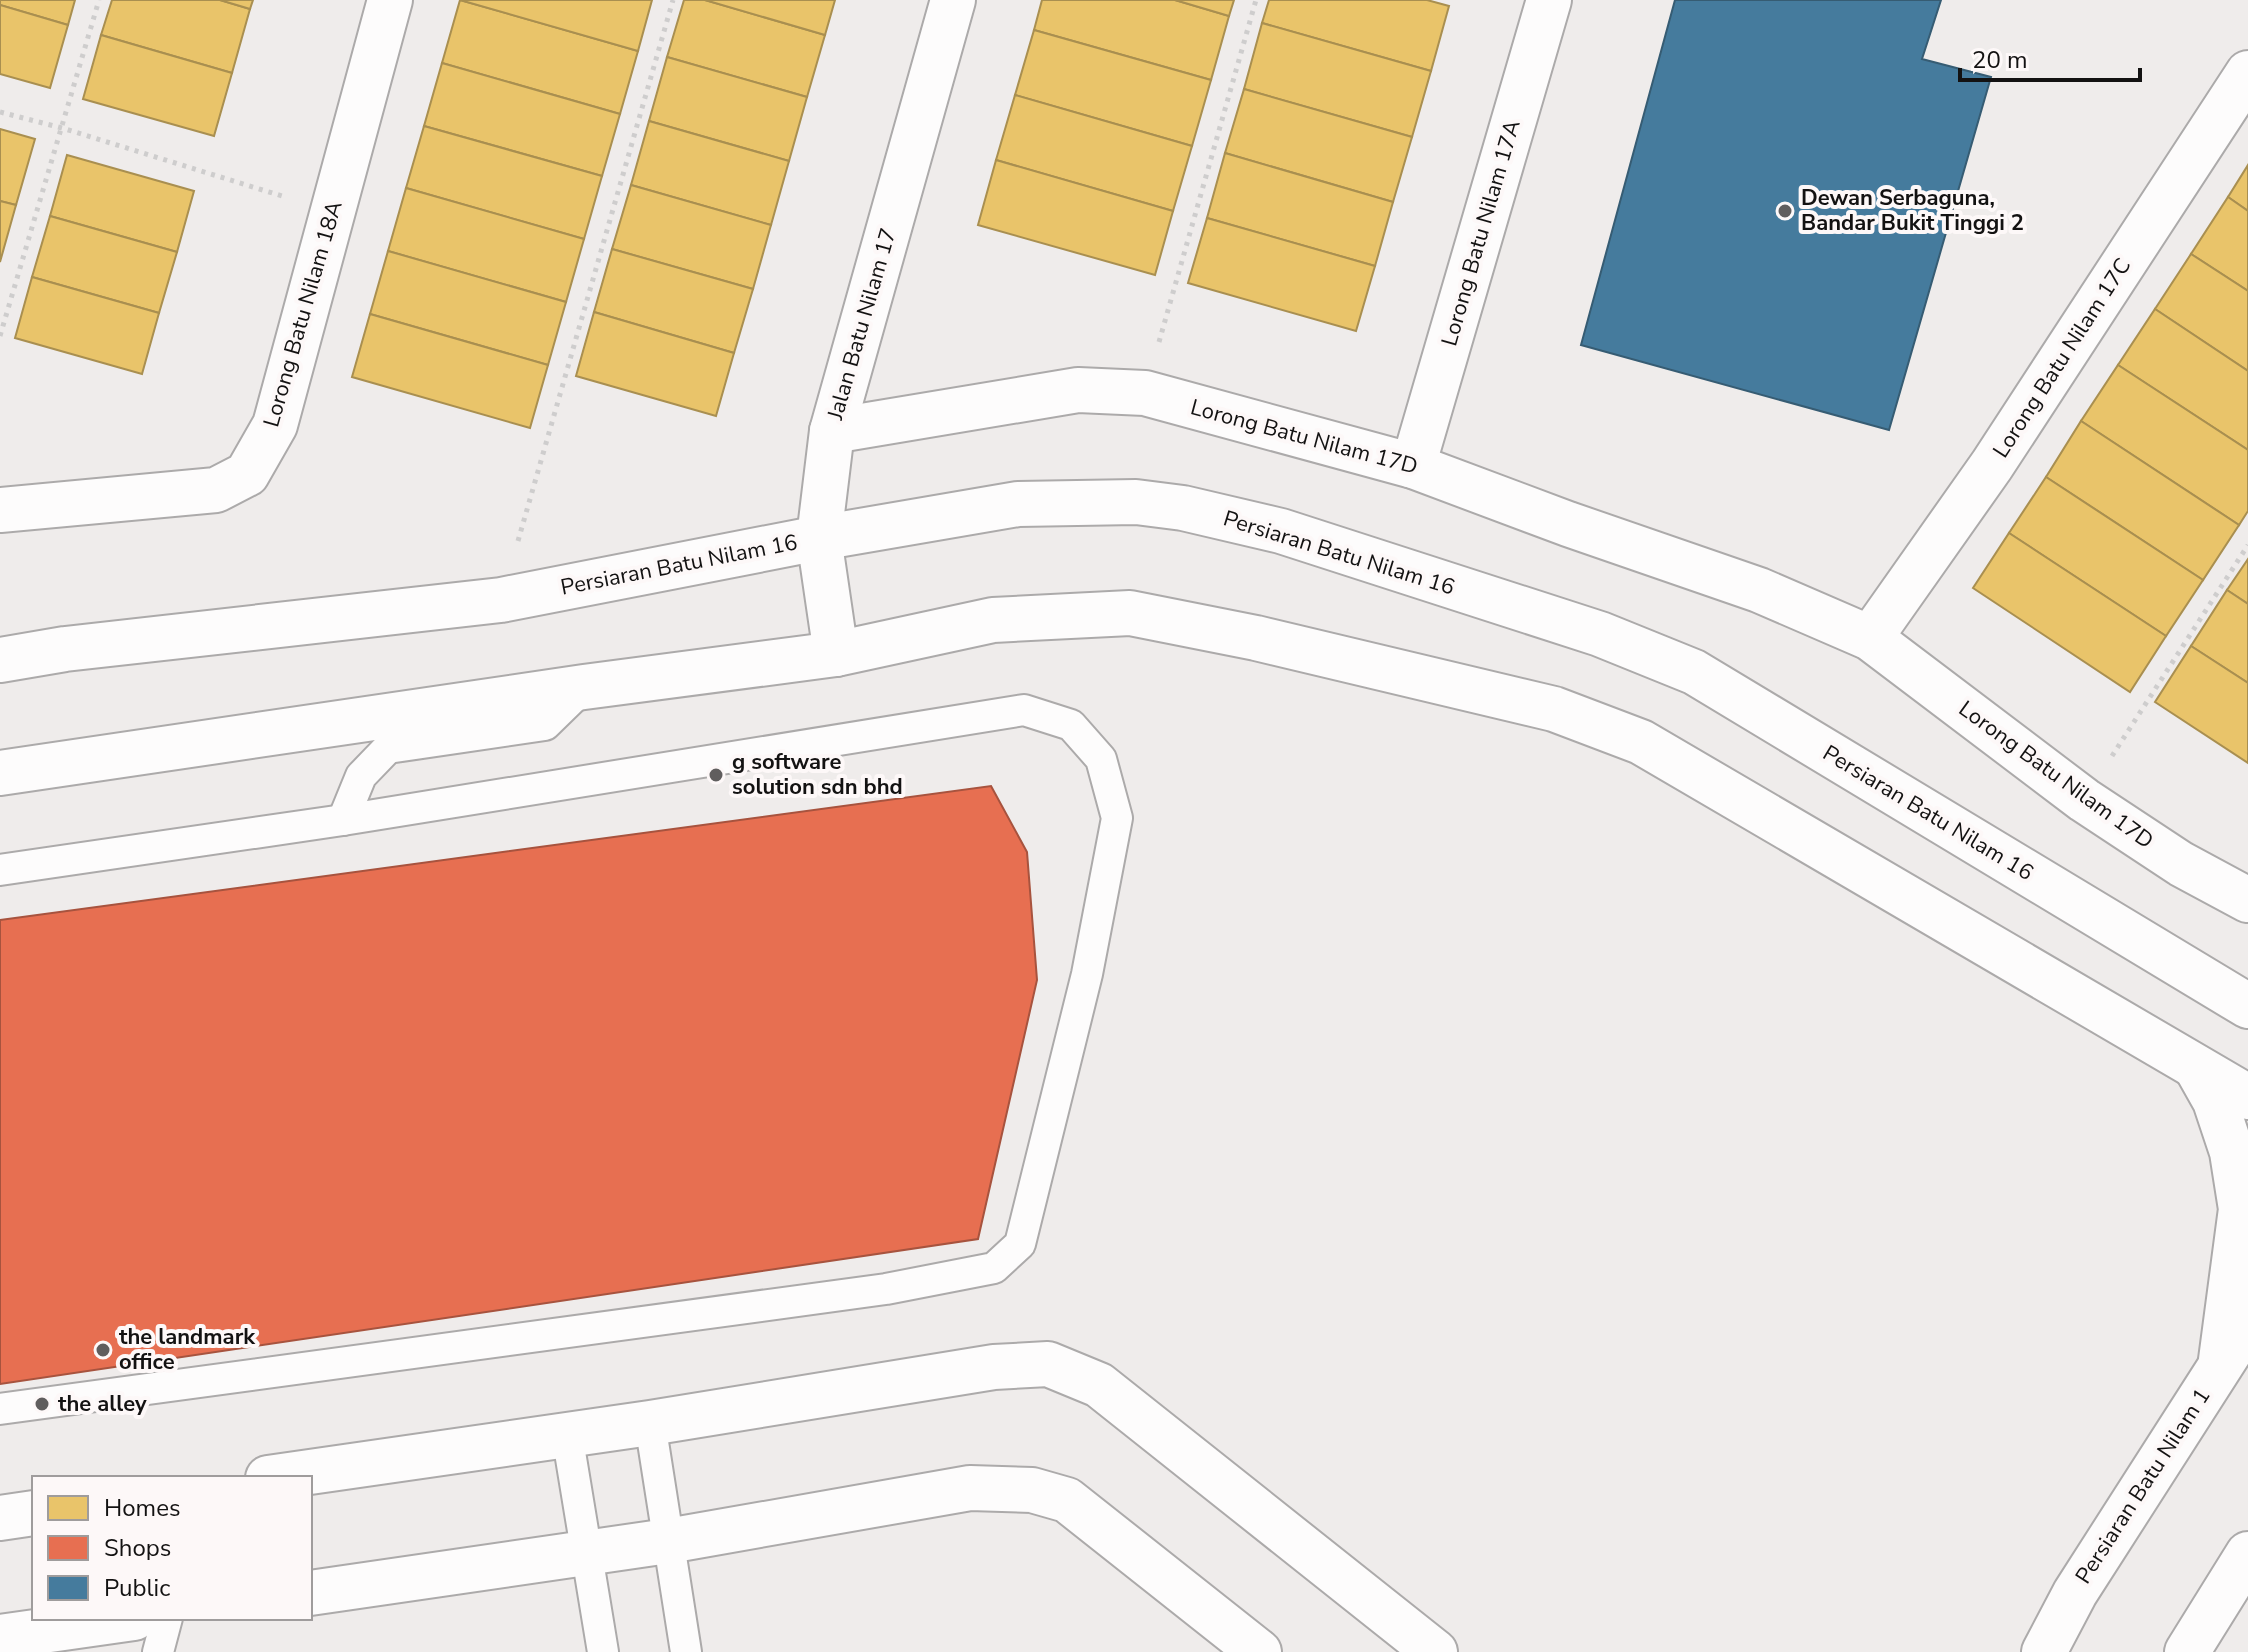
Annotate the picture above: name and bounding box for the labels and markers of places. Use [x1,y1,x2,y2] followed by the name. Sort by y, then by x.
[1801,183,2024,238] place label: Dewan Serbaguna, Bandar Bukit Tinggi 2
[1776,202,1794,220] marker: Dewan Serbaguna, Bandar Bukit Tinggi 2
[732,747,903,802] place label: g software solution sdn bhd
[707,766,725,784] marker: g software solution sdn bhd
[119,1322,256,1377] place label: the landmark office
[94,1341,112,1359] marker: the landmark office
[58,1389,147,1419] place label: the alley
[33,1395,51,1413] marker: the alley

